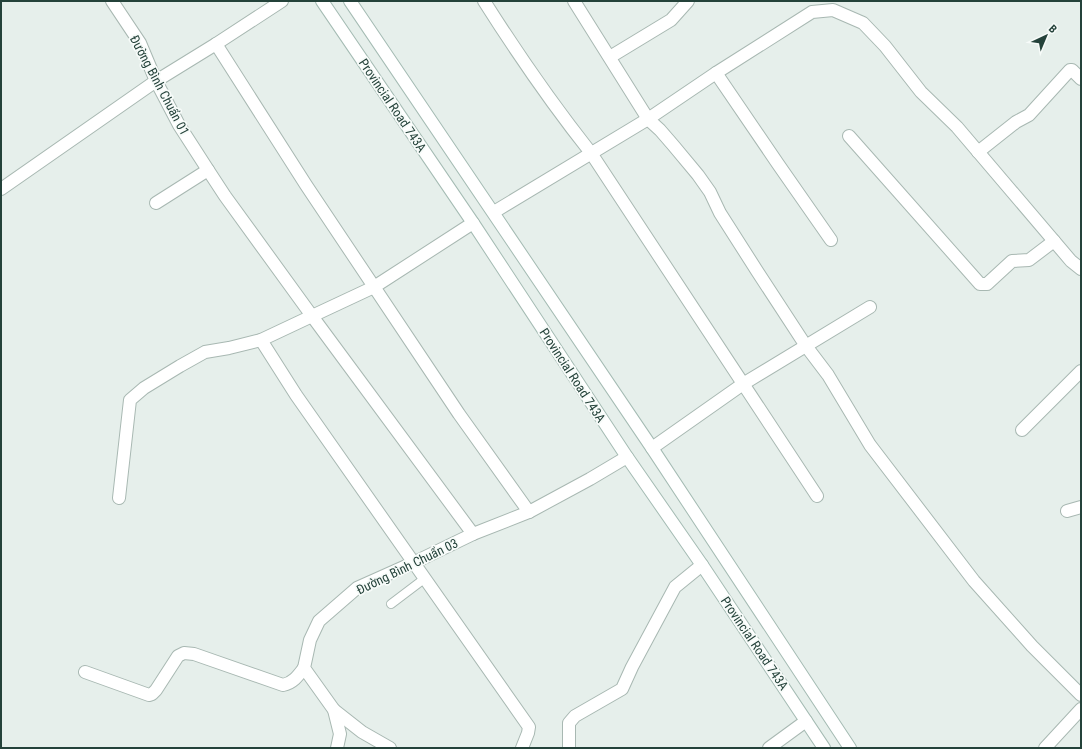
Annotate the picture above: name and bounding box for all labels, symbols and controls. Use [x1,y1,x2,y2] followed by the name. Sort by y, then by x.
[1026,16,1066,56] north arrow
[1046,22,1059,36] text: B
[127,33,192,138] street label: Đường Bình Chuẩn 01
[356,56,430,155] street label: Provincial Road 743A
[537,325,609,426] street label: Provincial Road 743A
[354,535,460,598] street label: Đường Bình Chuẩn 03
[718,594,792,693] street label: Provincial Road 743A

